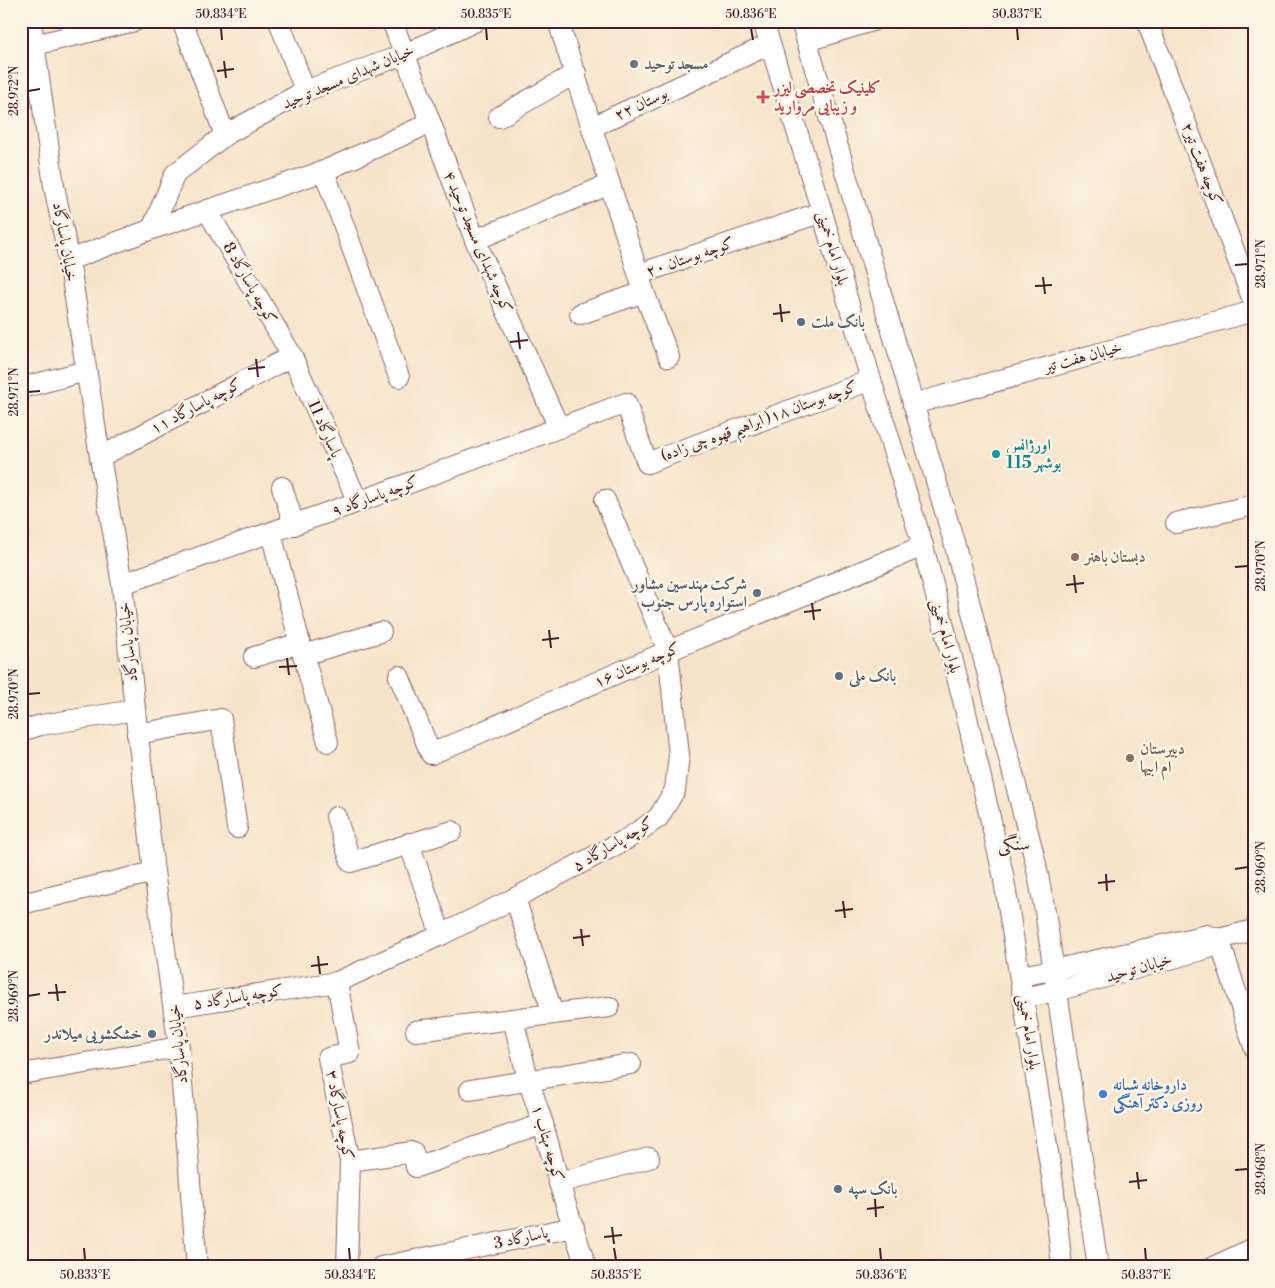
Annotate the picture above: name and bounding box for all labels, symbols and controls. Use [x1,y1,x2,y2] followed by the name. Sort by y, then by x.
[195,7,247,22] text: 50.834°E
[461,7,511,22] text: 50.835°E
[725,7,777,22] text: 50.836°E
[992,7,1042,22] text: 50.837°E
[279,40,417,114] street label: خیابان شهدای مسجد توحید
[644,54,708,74] place label: مسجد توحید
[628,58,640,70] marker: مسجد توحید
[7,66,22,116] text: 28.972°N
[772,78,881,117] place label: کلینیک تخصصی لیزر و زیبایی مروارید
[611,83,671,125] street label: بوستان ۲۲
[756,90,770,104] marker: کلینیک تخصصی لیزر و زیبایی مروارید
[1176,120,1227,209] street label: کوچه هفت تیر۲
[438,168,517,316] street label: کوچه شهدای مسجد توحید ۴
[47,201,82,283] street label: خیابان پاسارگاد
[809,208,853,289] street label: بلوار امام خمینی
[643,233,737,282] street label: کوچه بوستان ۲۰
[218,238,281,328] street label: کوچه پاسارگاد 8
[1254,239,1269,289] text: 28.971°N
[811,312,865,332] place label: بانک ملت
[795,316,807,328] marker: بانک ملت
[1040,337,1124,377] street label: خیابان هفت تیر
[7,367,22,417] text: 28.971°N
[147,374,245,439] street label: کوچه پاسارگاد ۱۱
[658,376,862,472] street label: کوچه بوستان ۱۸( ابراهیم قهوه چی زاده)
[303,397,347,462] street label: پاسارگاد 11
[1006,435,1061,473] place label: اورژانس 115 بوشهر
[990,448,1002,460] marker: اورژانس 115 بوشهر
[329,471,421,522] street label: کوچه پاسارگاد ۹
[1254,540,1269,592] text: 28.970°N
[1083,547,1146,567] place label: دبستان باهنر
[1069,551,1081,563] marker: دبستان باهنر
[630,574,747,614] place label: شرکت مهندسین مشاور استواره پارس جنوب
[751,587,763,599] marker: شرکت مهندسین مشاور استواره پارس جنوب
[923,596,966,677] street label: بلوار امام خمینی
[114,601,143,683] street label: خیابان پاسارگاد
[591,638,683,693] street label: کوچه بوستان ۱۶
[848,666,896,688] place label: بانک ملی
[7,668,22,720] text: 28.970°N
[833,670,845,682] marker: بانک ملی
[1140,739,1185,781] place label: دبیرستان ام ابیها
[1124,752,1136,764] marker: دبیرستان ام ابیها
[569,812,658,877] street label: کوچه پاسارگاد ۵
[998,833,1030,857] district label: سنگی
[1254,841,1269,893] text: 28.969°N
[1104,949,1174,987] street label: خیابان توحید
[7,970,22,1022] text: 28.969°N
[192,980,285,1015] street label: کوچه پاسارگاد ۵
[1009,993,1045,1072] street label: بلوار امام خمینی
[164,1003,193,1085] street label: خیابان پاسارگاد
[43,1024,142,1044] place label: خشکشویی میلاندر
[146,1028,158,1040] marker: خشکشویی میلاندر
[321,1068,358,1162] street label: کوچه پاسارگاد ۳
[1113,1075,1203,1114] place label: داروخانه شبانه روزی دکتر آهنگی
[1097,1088,1109,1100] marker: داروخانه شبانه روزی دکتر آهنگی
[527,1102,568,1184] street label: کوچه مهتاب ۱
[1254,1143,1269,1195] text: 28.968°N
[848,1179,897,1200] place label: بانک سپه
[832,1183,844,1195] marker: بانک سپه
[492,1222,551,1255] street label: پاسارگاد 3
[60,1268,110,1283] text: 50.833°E
[324,1268,376,1283] text: 50.834°E
[591,1268,641,1283] text: 50.835°E
[855,1268,907,1283] text: 50.836°E
[1121,1268,1171,1283] text: 50.837°E

